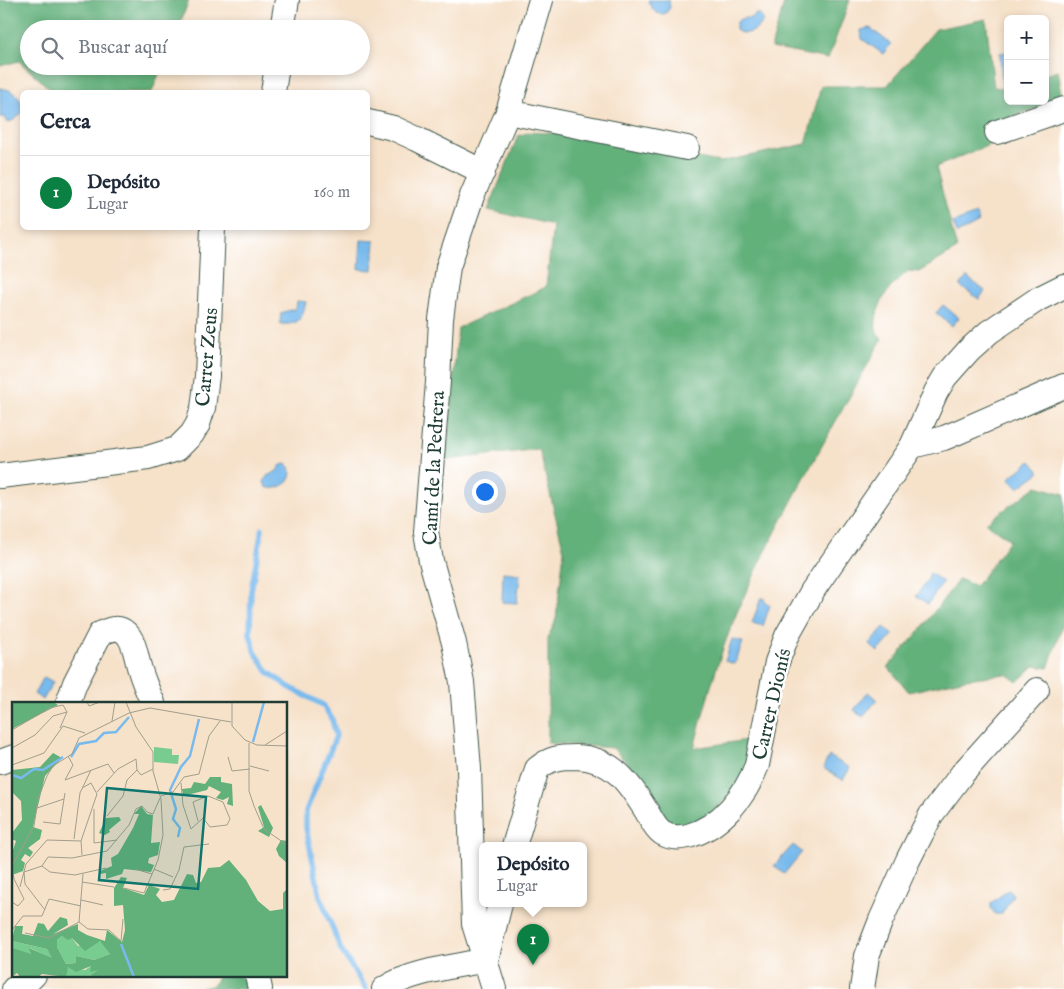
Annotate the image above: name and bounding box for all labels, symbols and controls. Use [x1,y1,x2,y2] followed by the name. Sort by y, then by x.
[1004,15,1049,105] map controls
[1004,15,1049,60] button: +
[20,20,370,75] search box
[38,34,66,62] icon: search
[78,36,167,60] text: Buscar aquí
[1004,60,1049,105] button: −
[40,109,90,136] text: Cerca
[87,171,160,195] text: Depósito
[53,183,59,203] text: 1
[314,183,350,203] text: 160 m
[87,195,128,215] text: Lugar
[191,307,224,408] street label: Carrer Zeus
[418,390,451,546] street label: Camí de la Pedrera
[472,479,498,505] your location
[748,646,797,762] street label: Carrer Dionís
[12,702,288,976] inset map
[479,842,587,907] popup
[497,853,569,877] text: Depósito
[497,877,538,897] text: Lugar
[517,924,549,965] pin: 1

